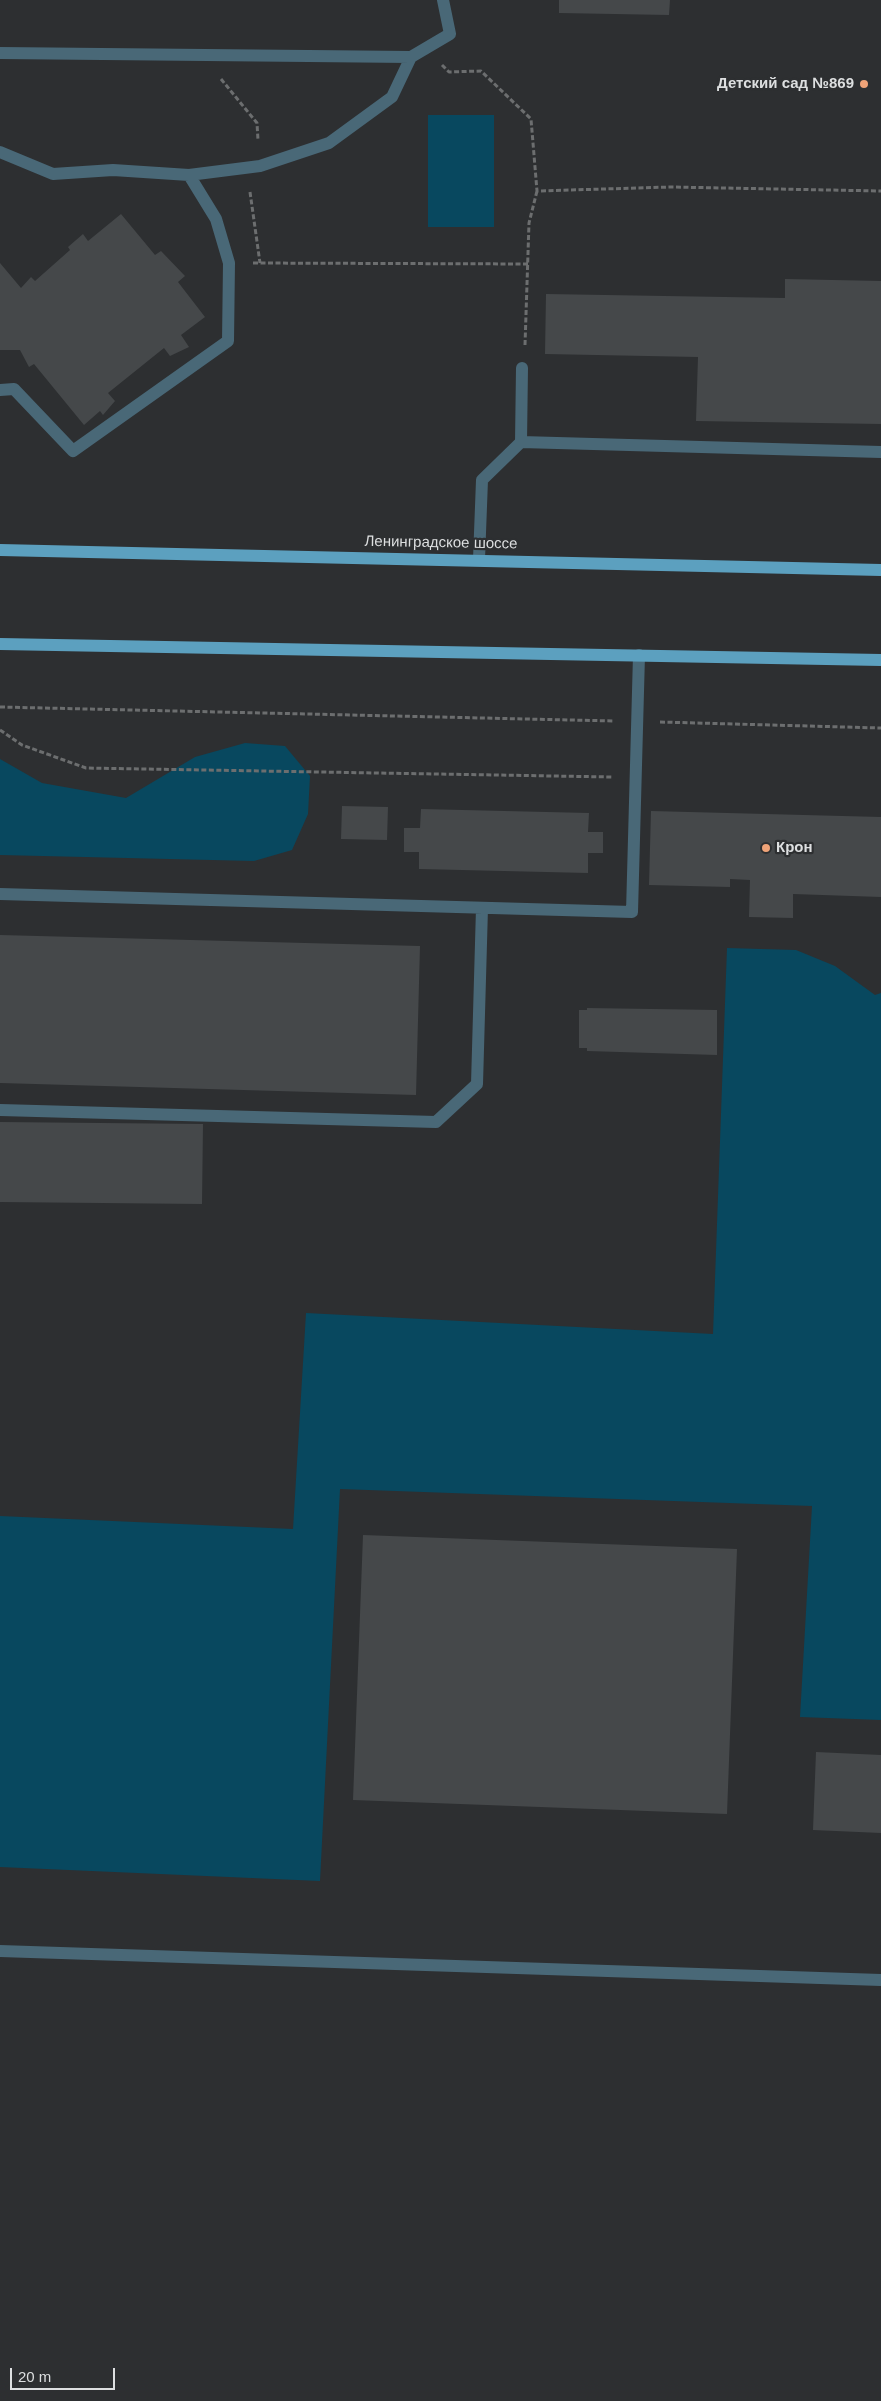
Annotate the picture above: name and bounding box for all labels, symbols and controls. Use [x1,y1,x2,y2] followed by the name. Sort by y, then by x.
[717,75,854,93] place label: Детский сад №869
[858,78,870,90] marker: Детский сад №869
[364,533,518,553] street label: Ленинградское шоссе
[776,839,813,857] place label: Крон
[760,842,772,854] marker: Крон
[12,2358,118,2390] scale bar
[18,2368,51,2385] text: 20 m

